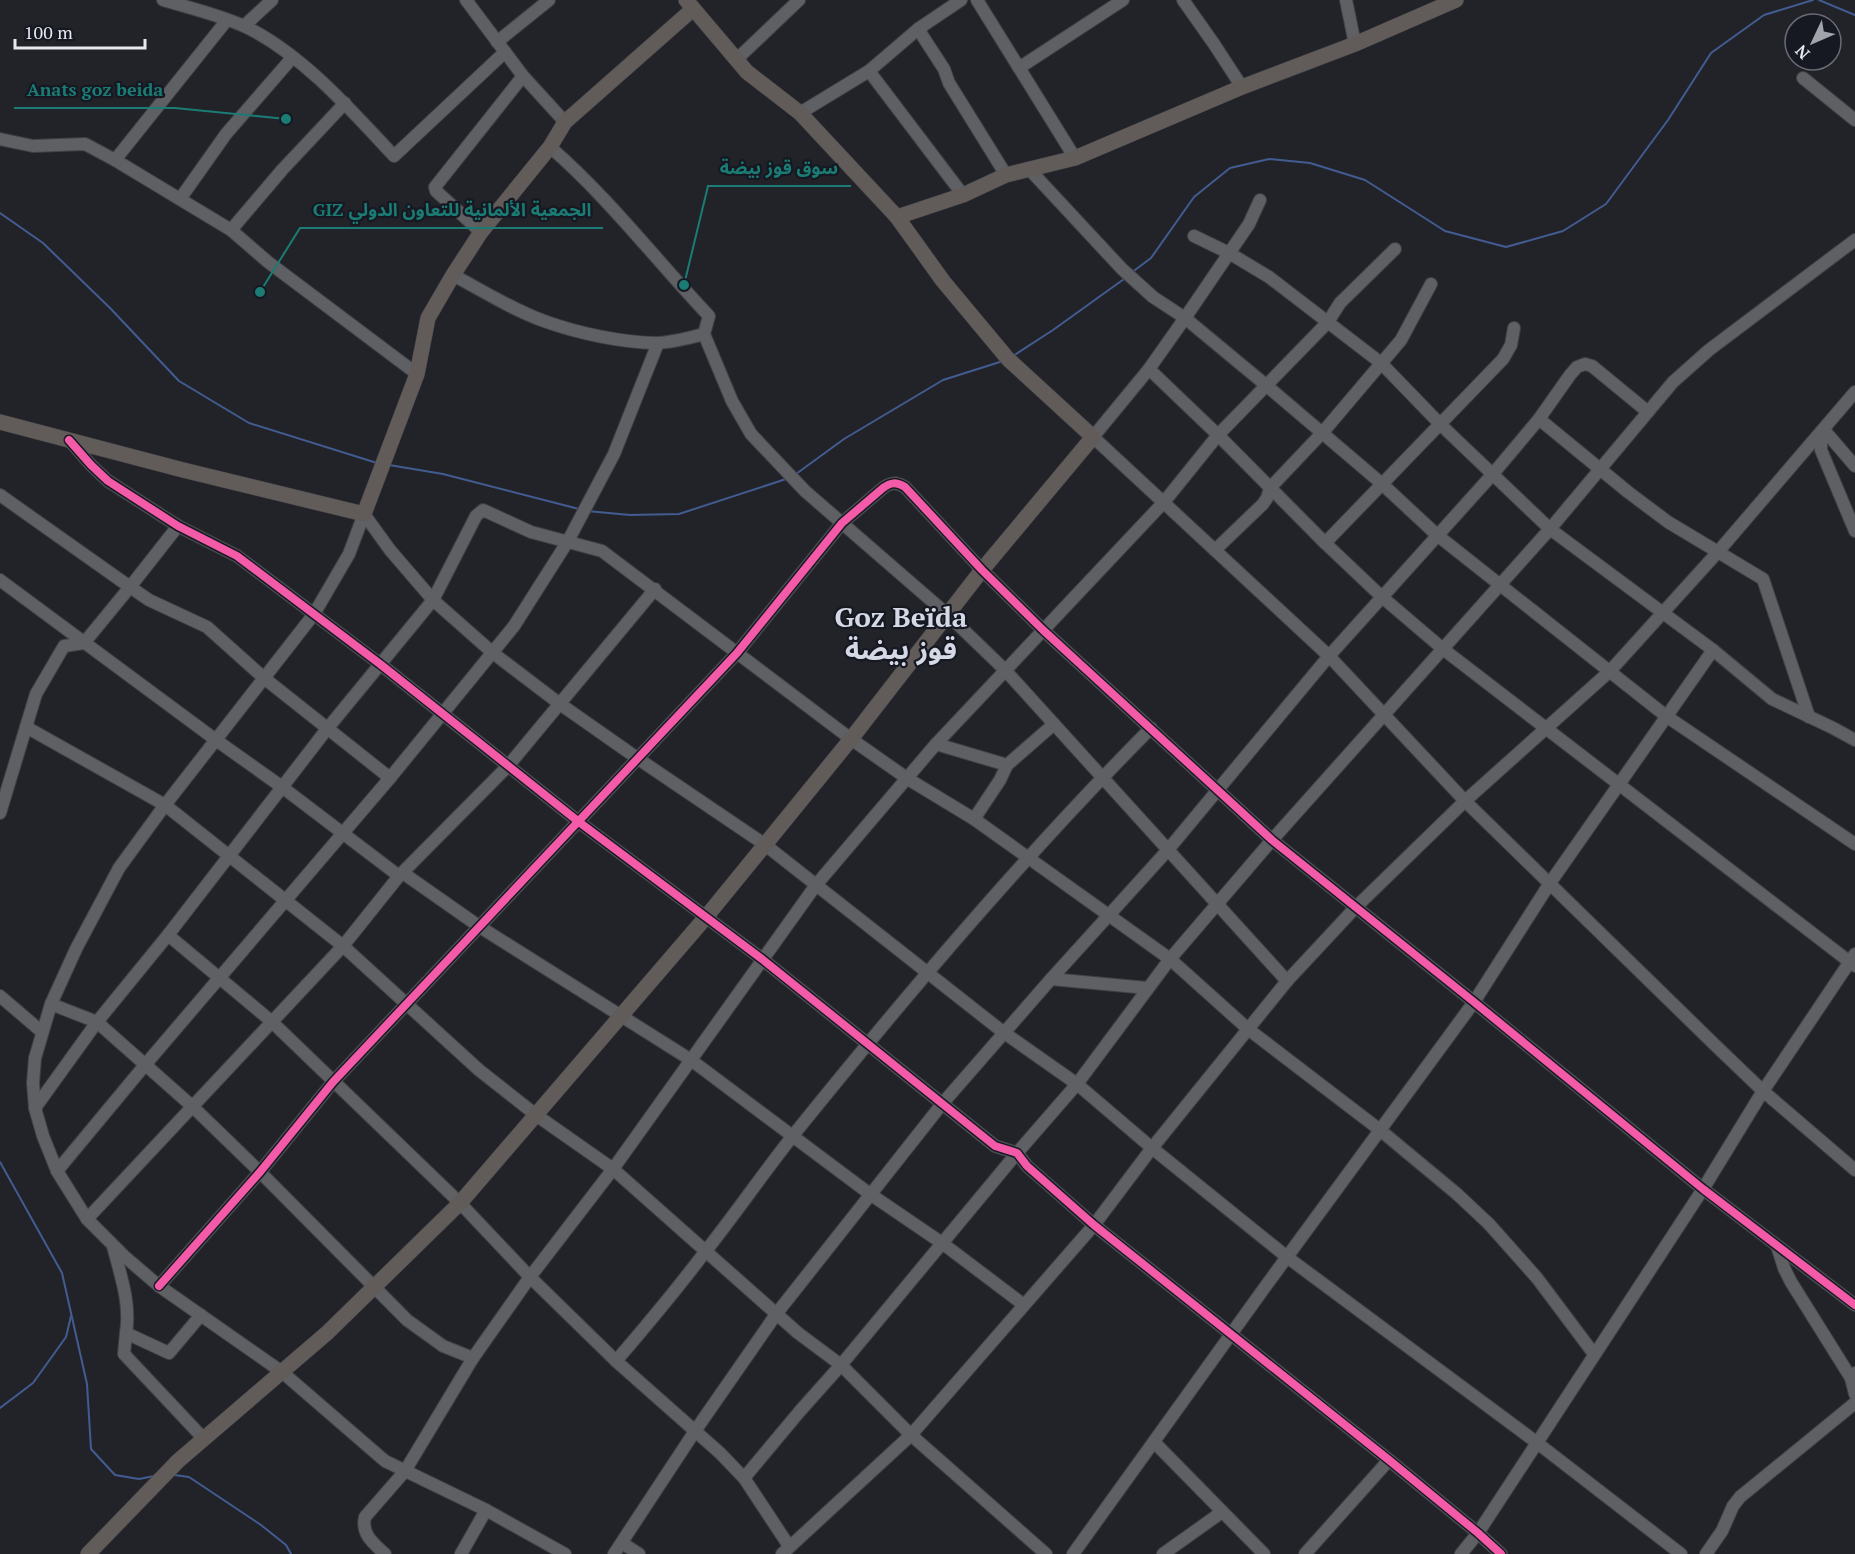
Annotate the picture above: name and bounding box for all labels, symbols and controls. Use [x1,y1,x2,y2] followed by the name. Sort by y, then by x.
[15,12,146,50] scale bar
[1783,12,1843,72] north arrow
[24,20,73,44] text: 100 m
[1790,40,1814,64] text: N
[14,72,175,108] callout: Anats goz beida
[27,77,163,101] text: Anats goz beida
[708,150,851,186] callout: سوق قوز بيضة
[720,155,838,179] text: سوق قوز بيضة
[300,192,603,228] callout: GIZ الجمعية الألمانية للتعاون الدولي
[313,197,591,224] text: GIZ الجمعية الألمانية للتعاون الدولي
[835,598,968,667] district label: Goz Beïda قوز بيضة

